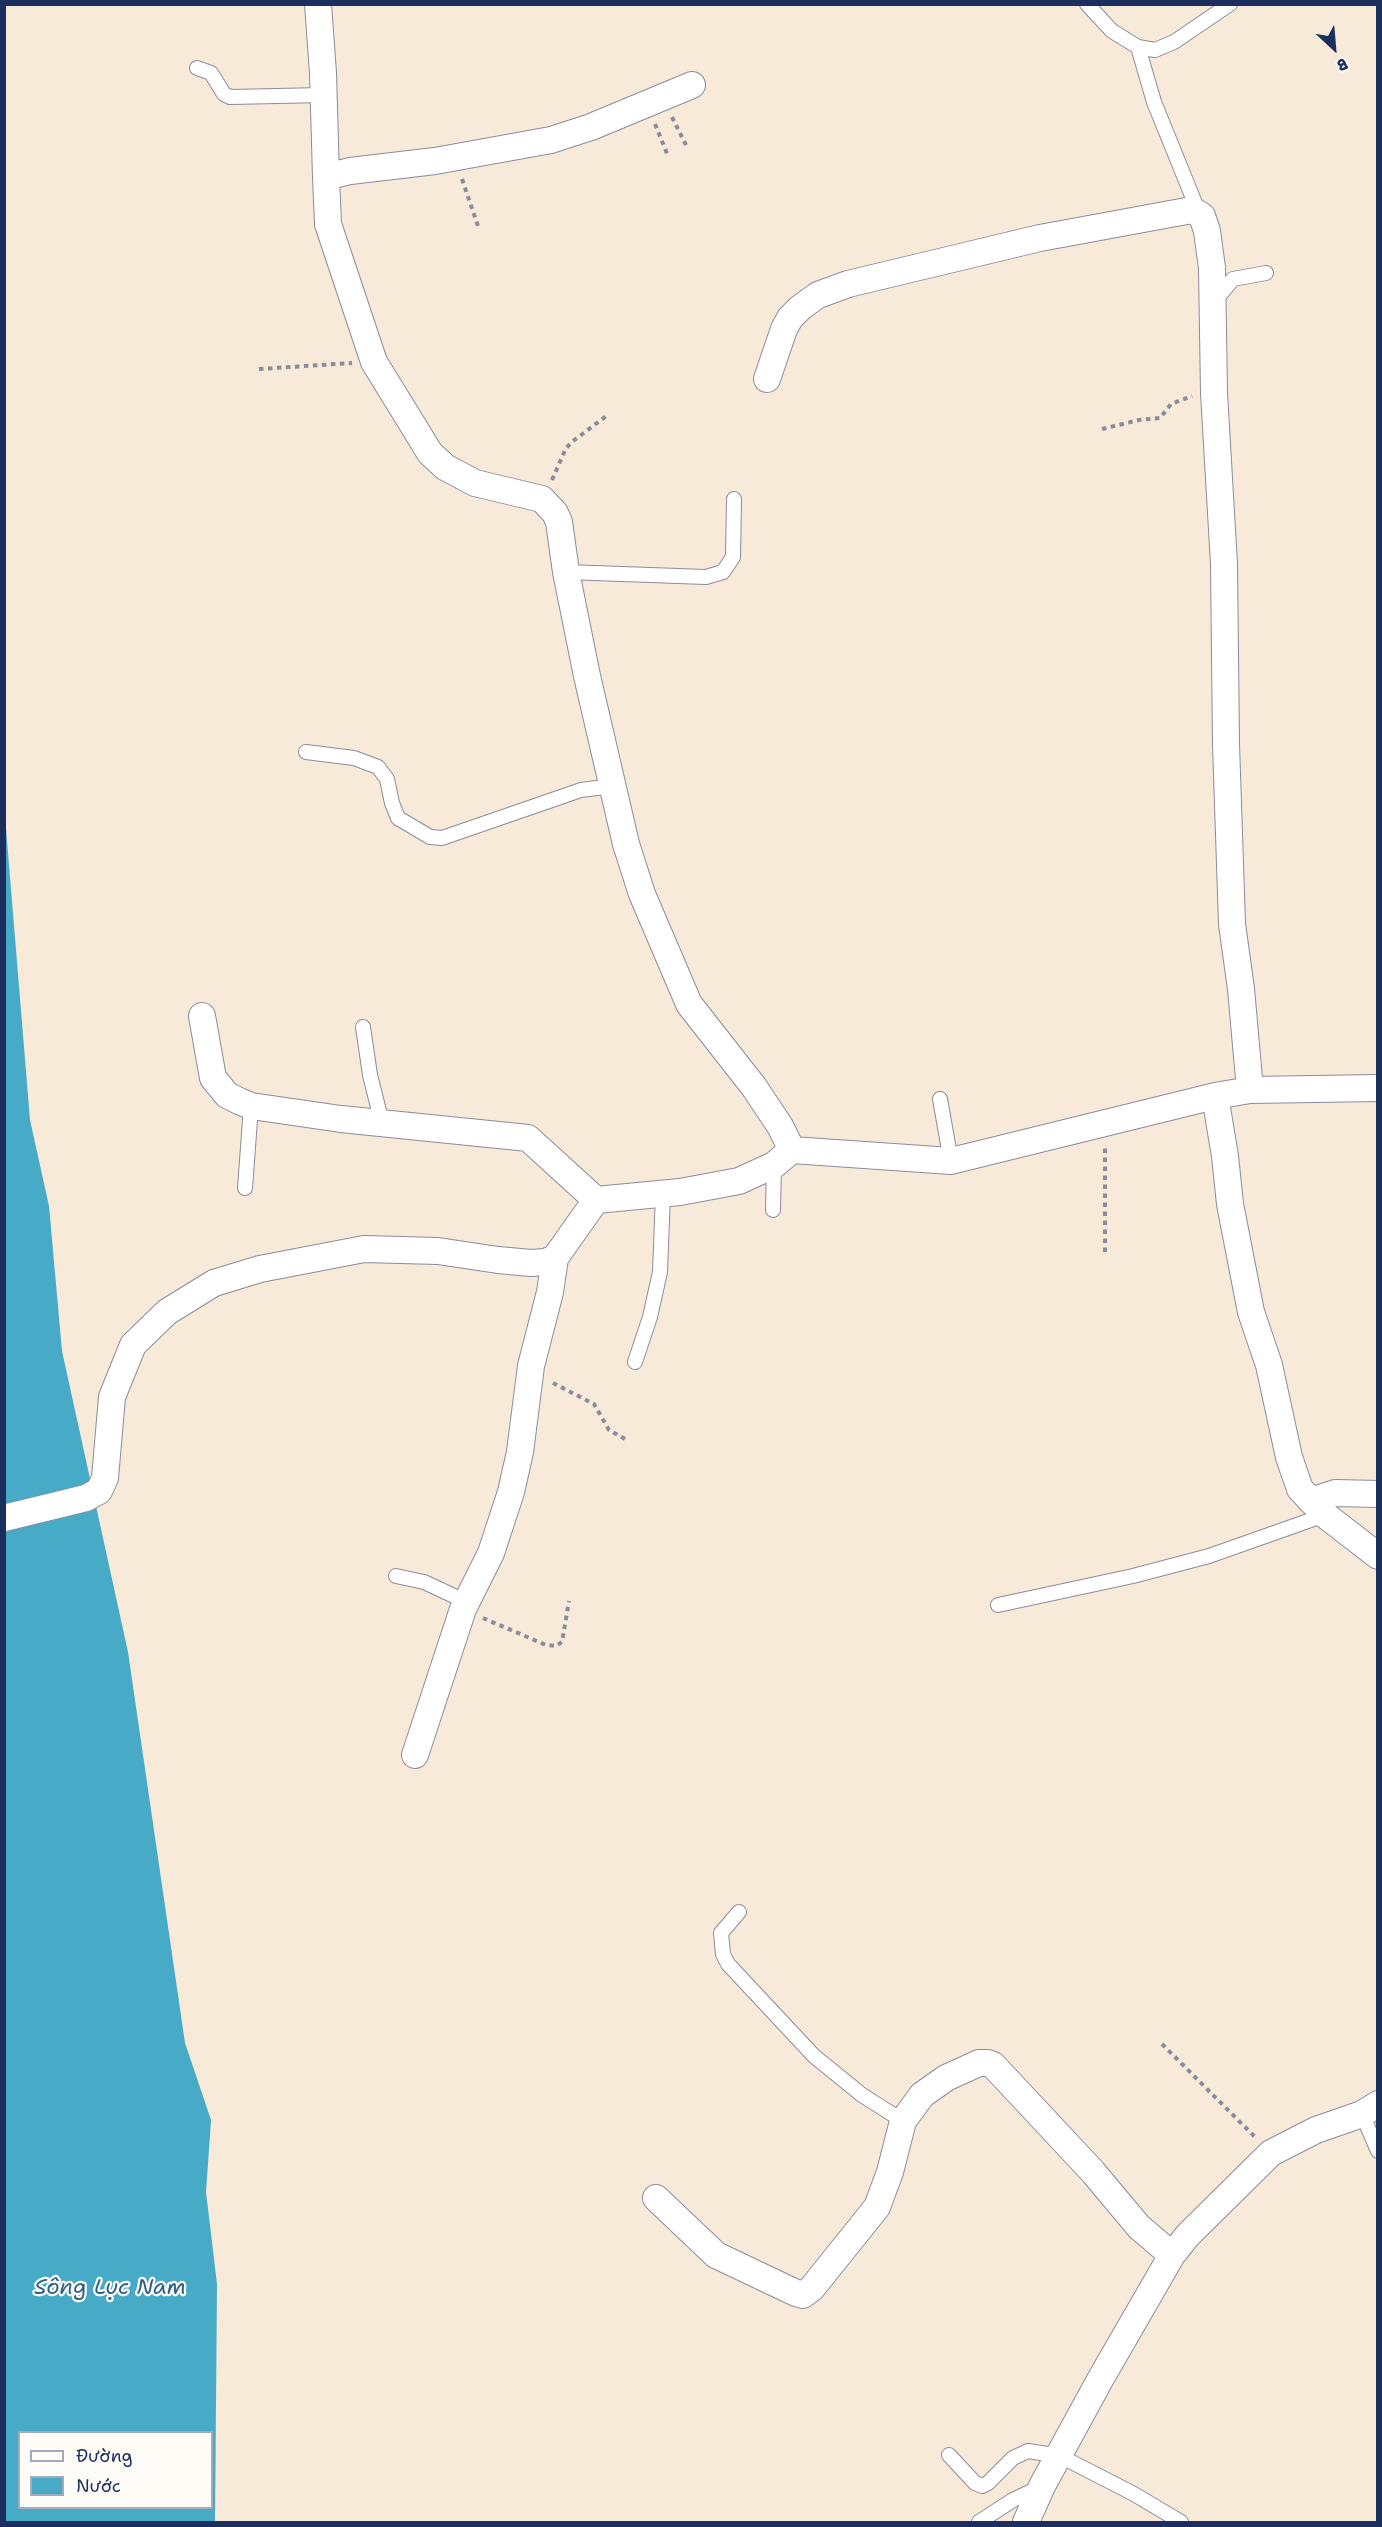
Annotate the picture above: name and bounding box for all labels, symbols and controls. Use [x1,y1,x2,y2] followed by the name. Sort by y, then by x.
[1304,18,1364,78] north arrow
[1333,53,1351,76] text: B
[34,2275,186,2301] water label: Sông Lục Nam
[18,2431,213,2509] legend
[76,2444,133,2468] text: Đường
[76,2474,121,2498] text: Nước

